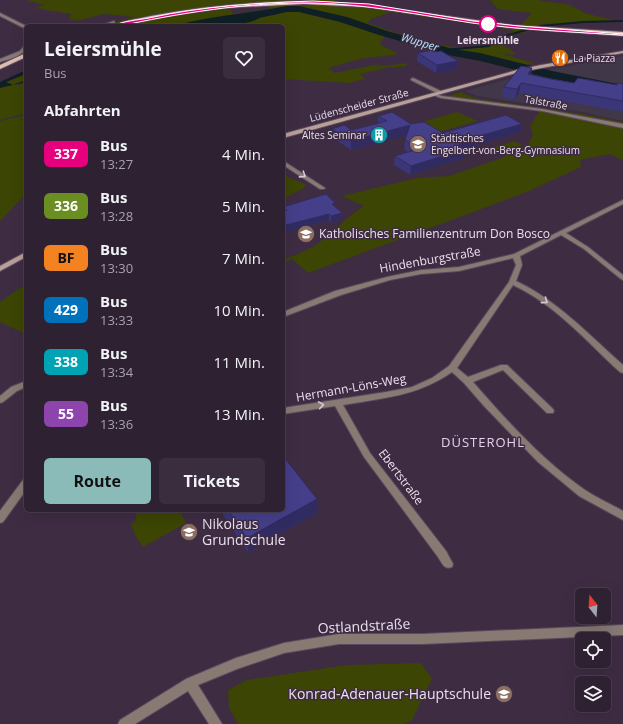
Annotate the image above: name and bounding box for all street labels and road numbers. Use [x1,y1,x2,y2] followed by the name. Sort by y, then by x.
[308,85,410,125] street label: Lüdenscheider Straße
[523,91,569,113] street label: Talstraße
[378,242,482,277] street label: Hindenburgstraße
[294,369,408,406] street label: Hermann-Löns-Weg
[375,445,428,508] street label: Ebertstraße
[317,614,411,637] street label: Ostlandstraße

